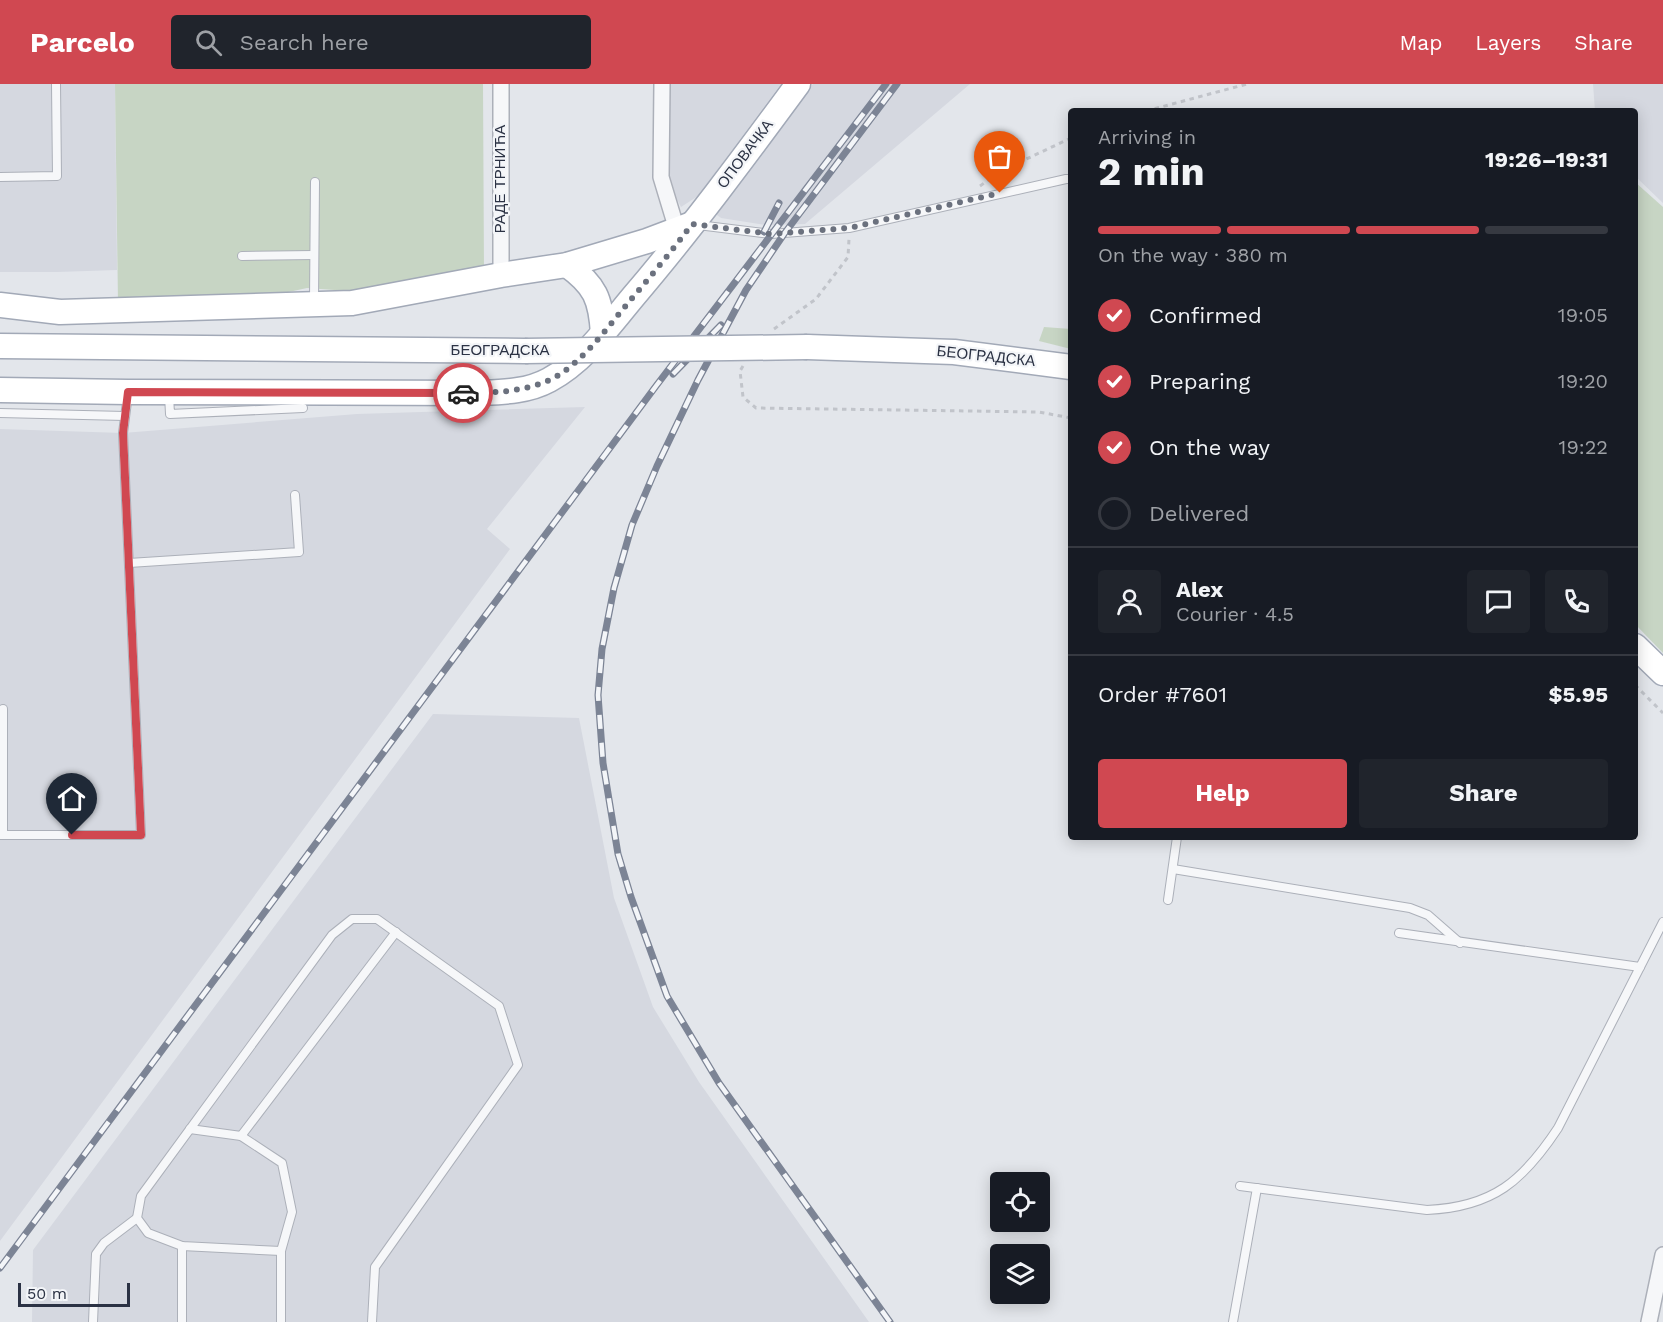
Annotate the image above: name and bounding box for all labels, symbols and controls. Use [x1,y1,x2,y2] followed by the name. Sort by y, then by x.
[171,15,591,69] search box
[30,26,135,59] text: Parcelo
[192,26,225,59] icon: search
[240,30,369,55] text: Search here
[1399,30,1442,55] text: Map
[1475,30,1541,55] text: Layers
[1574,30,1633,55] text: Share
[713,116,777,192] street label: ОПОВАЧКА
[491,125,509,233] street label: РАДЕ ТРНИЋА
[1098,125,1196,149] text: Arriving in
[974,131,1025,193] pin
[983,140,1016,173] icon: bag
[1485,147,1608,172] text: 19:26–19:31
[1098,149,1205,194] text: 2 min
[1098,243,1288,267] text: On the way · 380 m
[1098,299,1131,332] icon: check
[1149,303,1262,328] text: Confirmed
[1558,303,1608,327] text: 19:05
[451,341,549,359] street label: БЕОГРАДСКА
[936,342,1036,370] street label: БЕОГРАДСКА
[433,363,493,423] courier
[1098,365,1131,398] icon: check
[1149,369,1250,394] text: Preparing
[1558,369,1608,393] text: 19:20
[447,377,480,410] icon: car
[1098,431,1131,464] icon: check
[1149,435,1270,460] text: On the way
[1559,435,1608,459] text: 19:22
[1149,501,1249,526] text: Delivered
[1098,570,1161,633] button: person
[1467,570,1530,633] button: chat
[1545,570,1608,633] button: phone
[1176,577,1223,602] text: Alex
[1176,602,1294,626] text: Courier · 4.5
[1098,682,1227,707] text: Order #7601
[1548,682,1608,707] text: $5.95
[1098,759,1347,828] button: Help
[1359,759,1608,828] button: Share
[46,773,97,835] pin
[55,782,88,815] icon: home
[990,1172,1050,1304] map controls
[990,1172,1050,1232] button: locate
[990,1244,1050,1304] button: layers
[18,1280,130,1308] scale bar
[27,1284,67,1303] text: 50 m

